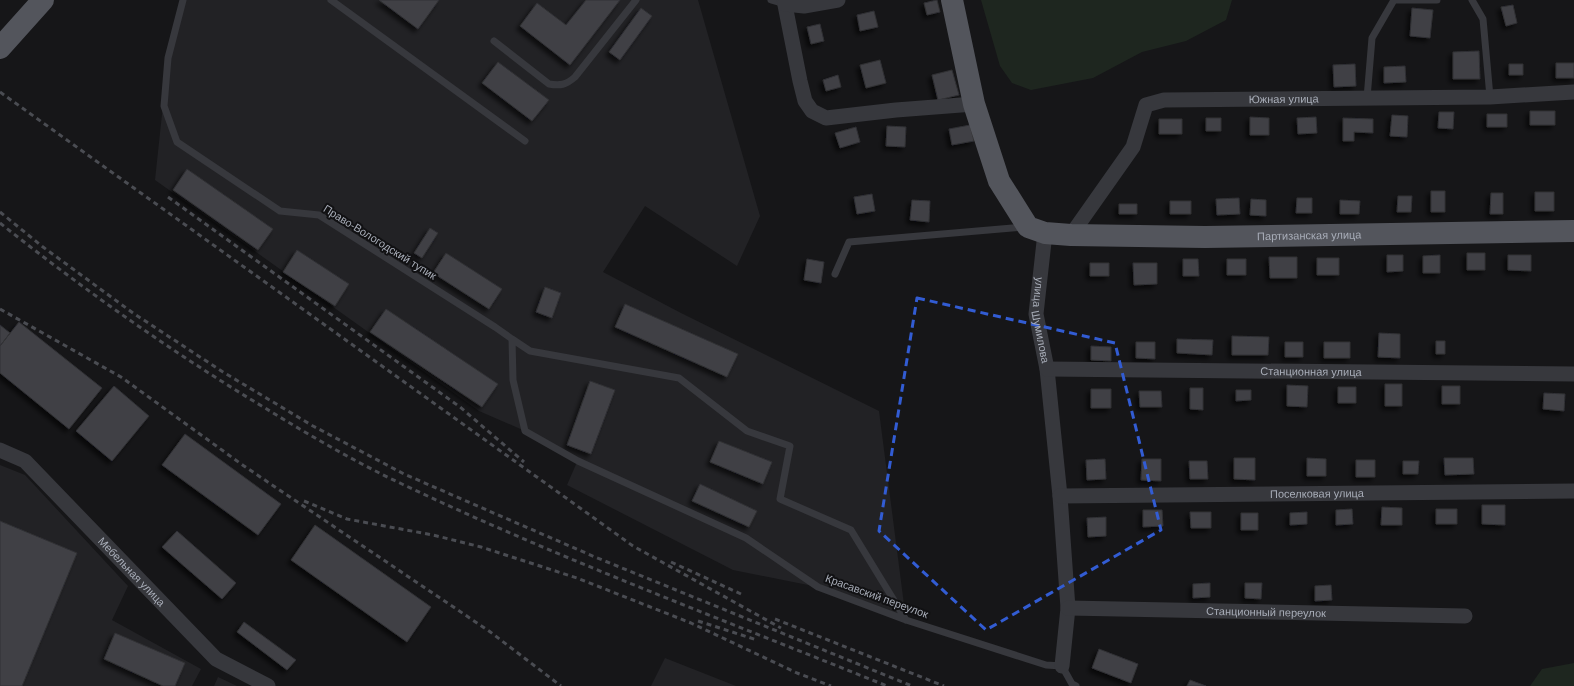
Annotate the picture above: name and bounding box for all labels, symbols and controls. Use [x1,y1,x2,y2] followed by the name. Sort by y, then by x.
[1249,93,1320,105] street label: Южная улица
[321,202,439,282] street label: Право-Вологодский тупик
[1257,228,1362,242] street label: Партизанская улица
[1029,277,1052,365] street label: улица Шумилова
[1260,365,1363,378] street label: Станционная улица
[1270,487,1365,500] street label: Поселковая улица
[96,535,168,609] street label: Мебельная улица
[824,572,930,620] street label: Красавский переулок
[1206,605,1326,619] street label: Станционный переулок

